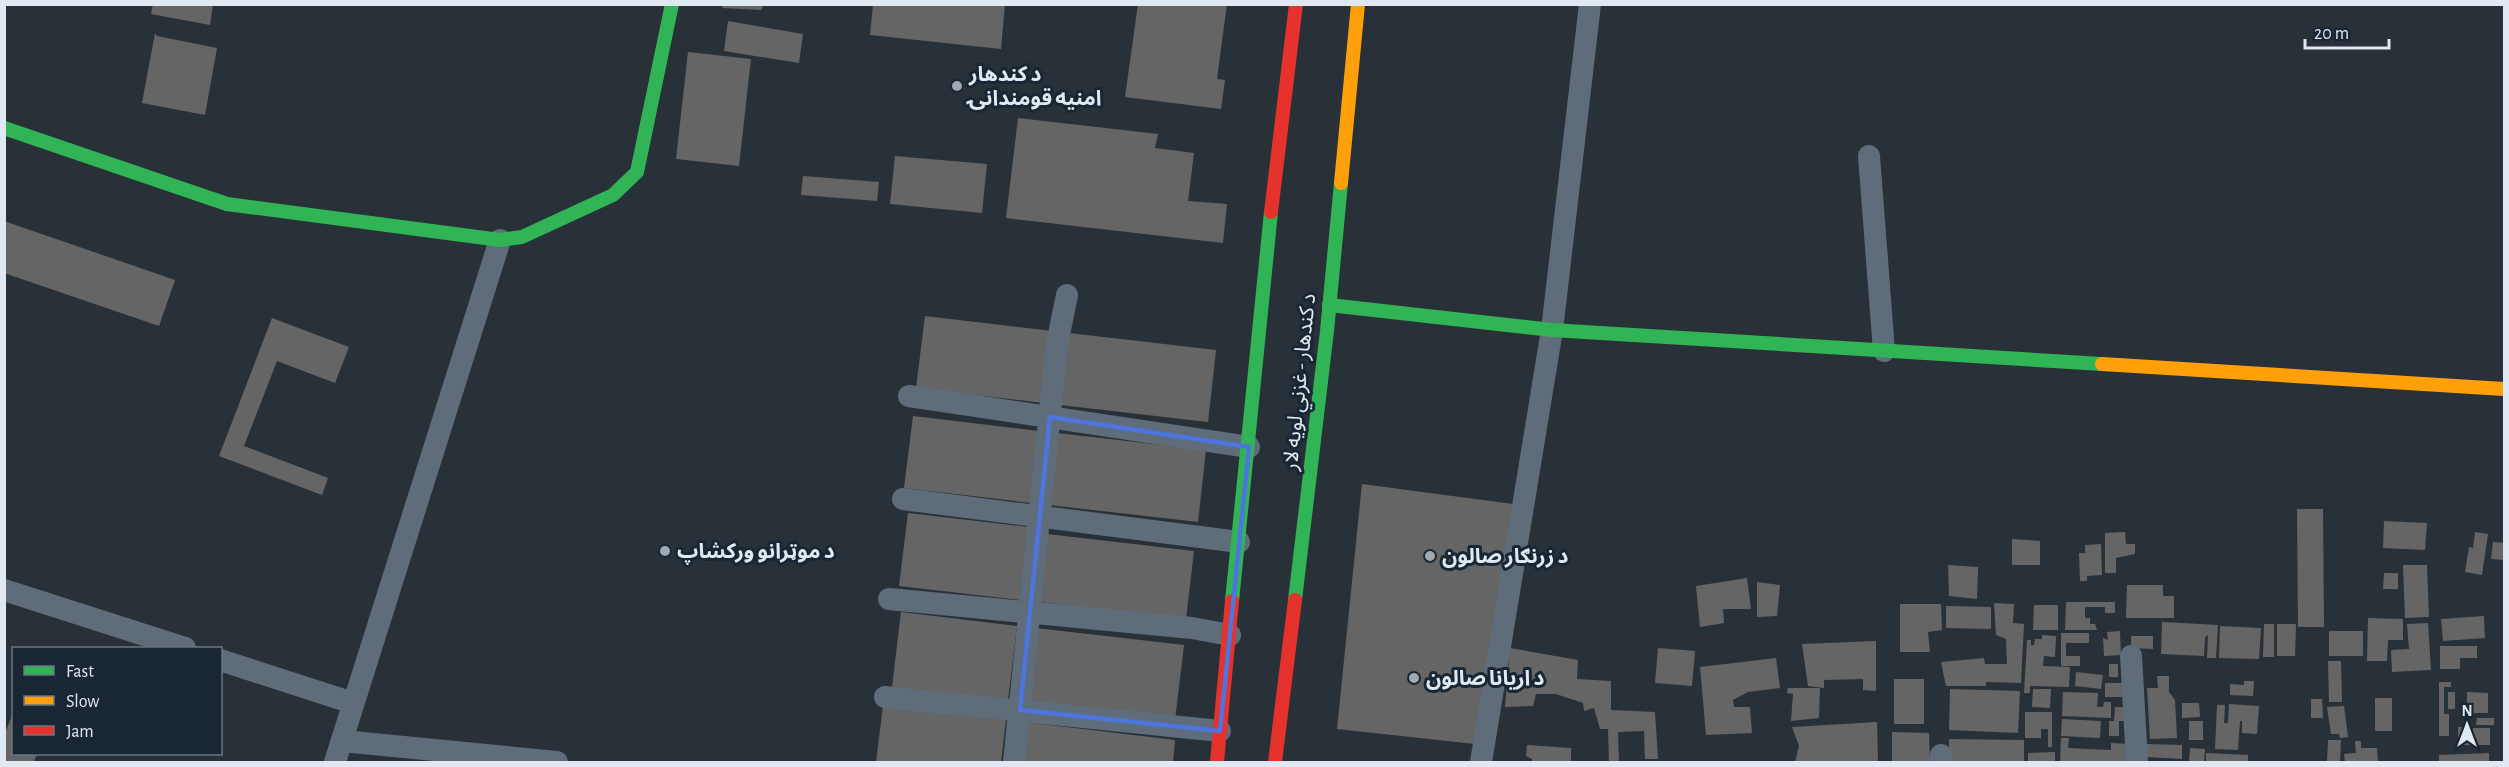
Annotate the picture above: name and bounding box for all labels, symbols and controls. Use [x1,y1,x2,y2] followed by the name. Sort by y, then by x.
[2305,12,2389,50] scale bar
[2314,25,2349,43] text: 20 m
[966,64,1102,110] place label: د کندهار امنيه قومندانۍ
[950,79,964,93] marker: د کندهار امنيه قومندانۍ
[1280,293,1324,473] street label: د کندهار - غزني لويه لار
[677,541,835,565] place label: د موټرانو ورکشاپ
[658,544,672,558] marker: د موټرانو ورکشاپ
[1442,546,1568,568] place label: د زرنګار صالون
[1423,549,1437,563] marker: د زرنګار صالون
[12,647,222,755] legend
[66,663,94,681] text: Fast
[1426,668,1545,690] place label: د اریانا صالون
[1407,671,1421,685] marker: د اریانا صالون
[66,693,99,711] text: Slow
[2437,695,2497,755] north arrow
[2461,703,2473,719] text: N
[66,723,94,741] text: Jam

